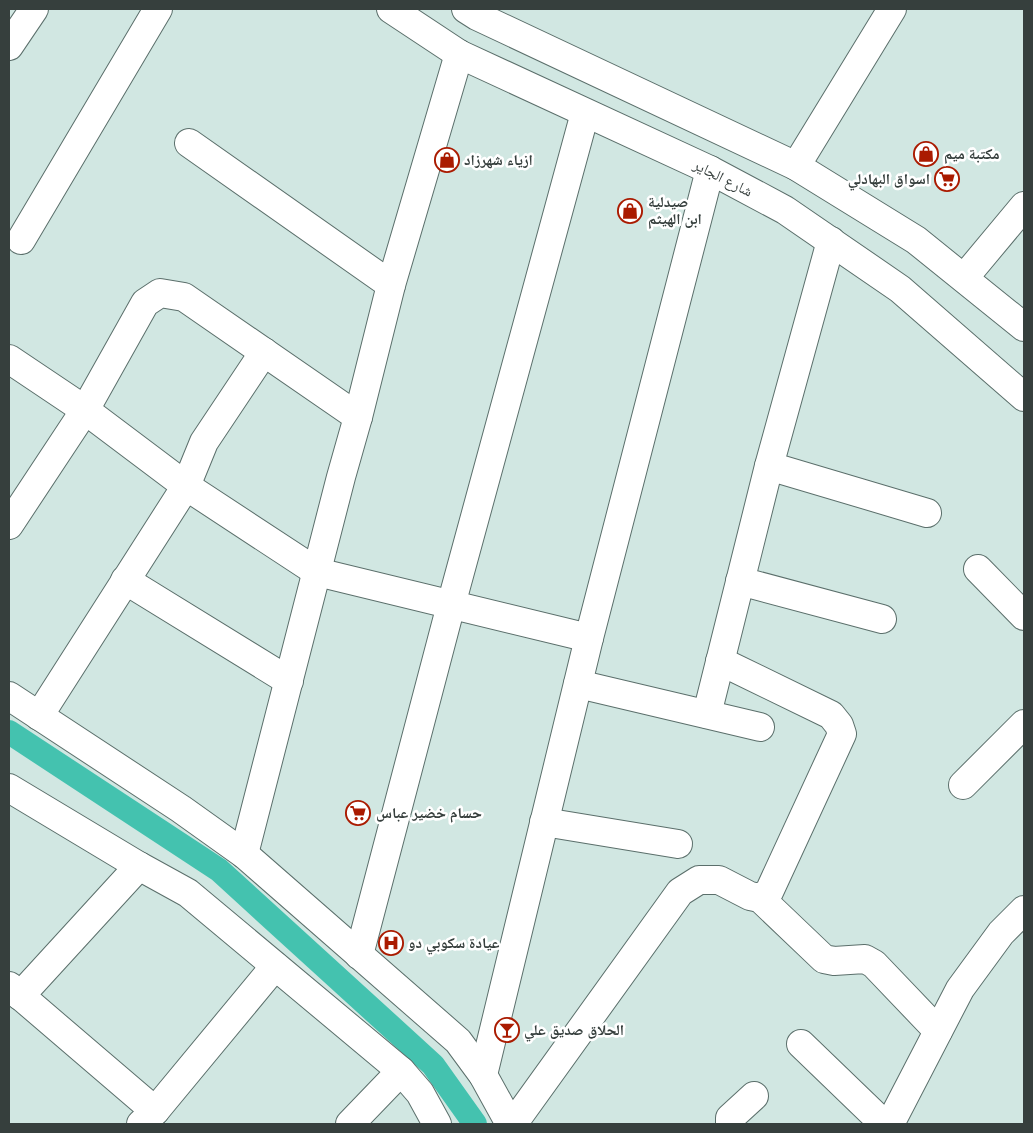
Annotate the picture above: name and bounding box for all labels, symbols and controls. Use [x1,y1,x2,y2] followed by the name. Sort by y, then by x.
[913,141,939,167] shop icon: مكتبة ميم
[944,145,1000,164] place label: مكتبة ميم
[434,147,460,173] shop icon: ازياء شهرزاد
[464,151,533,169] place label: ازياء شهرزاد
[689,155,756,202] street label: شارع الجاير
[934,166,960,192] supermarket icon: اسواق البهادلي
[848,170,930,191] place label: اسواق البهادلي
[648,193,702,229] place label: صيدلية ابن الهيثم
[617,198,643,224] shop icon: صيدلية ابن الهيثم
[345,800,371,826] supermarket icon: حسام خضير عباس
[376,804,482,823] place label: حسام خضير عباس
[378,930,404,956] hospital icon: عيادة سكوبي دو
[408,934,500,955] place label: عيادة سكوبي دو
[494,1017,520,1043] bar icon: الحلاق صديق علي
[524,1021,624,1042] place label: الحلاق صديق علي

